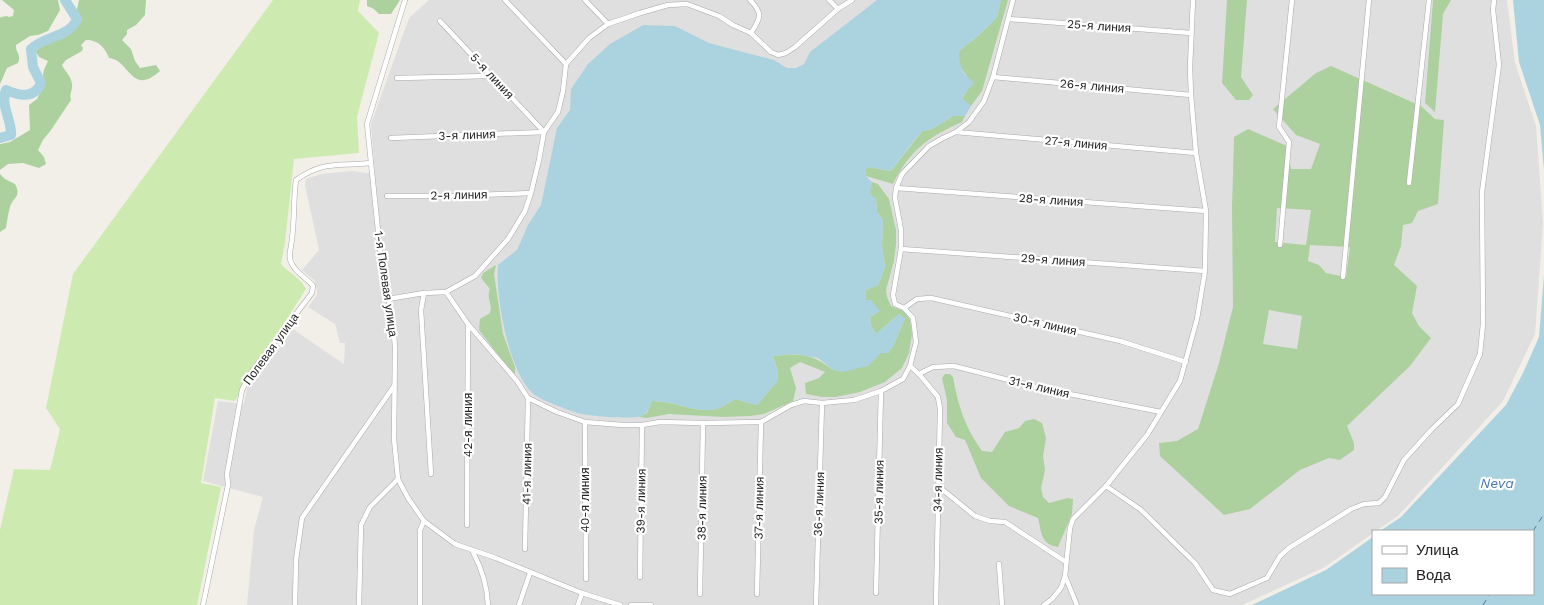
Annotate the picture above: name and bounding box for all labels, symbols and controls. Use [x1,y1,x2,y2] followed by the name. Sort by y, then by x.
[1066,17,1132,35] street label: 25-я линия
[467,50,517,102] street label: 5-я линия
[1059,76,1125,96] street label: 26-я линия
[438,127,496,143] street label: 3-я линия
[1044,133,1108,153] street label: 27-я линия
[430,188,488,202] street label: 2-я линия
[1018,191,1084,209] street label: 28-я линия
[372,230,400,338] street label: 1-я Полевая улица
[1020,251,1086,269] street label: 29-я линия
[240,310,302,388] street label: Полевая улица
[1012,310,1078,338] street label: 30-я линия
[1007,373,1071,401] street label: 31-я линия
[461,393,475,457] street label: 42-я линия
[519,443,535,505] street label: 41-я линия
[930,448,946,512] street label: 34-я линия
[871,460,887,524] street label: 35-я линия
[578,467,592,533] street label: 40-я линия
[633,469,649,533] street label: 39-я линия
[811,472,827,536] street label: 36-я линия
[1480,475,1514,491] water label: Neva
[694,476,710,540] street label: 38-я линия
[751,476,767,540] street label: 37-я линия
[1372,530,1534,595] legend
[1416,541,1459,559] text: Улица
[1416,566,1452,584] text: Вода

